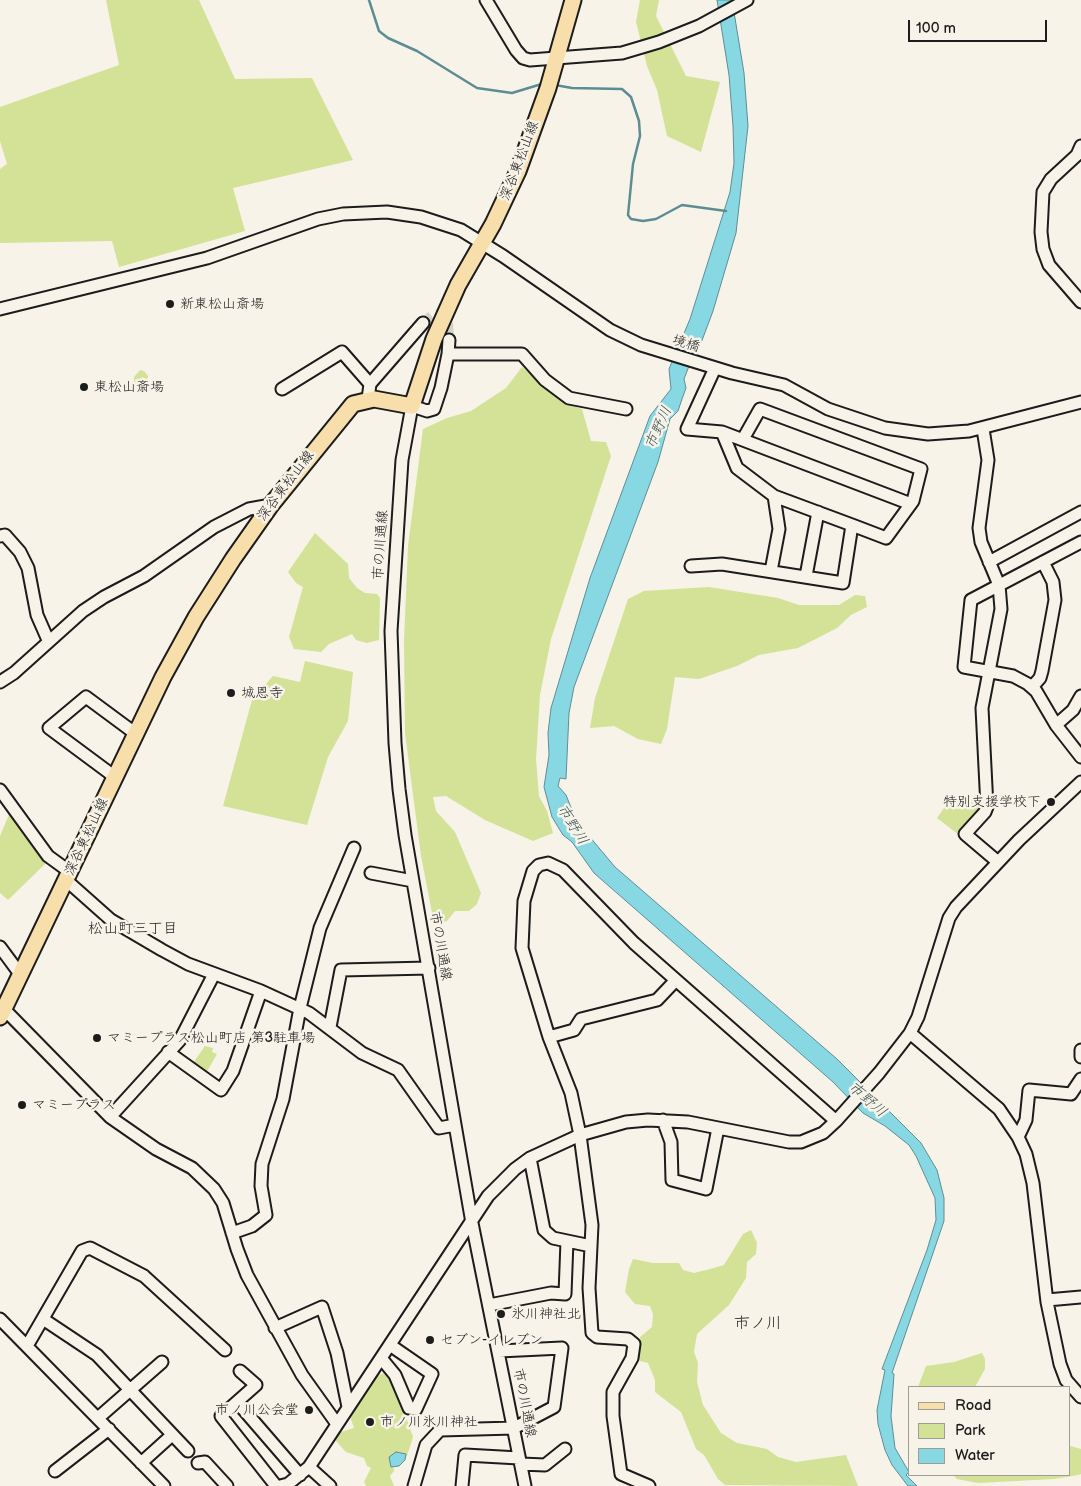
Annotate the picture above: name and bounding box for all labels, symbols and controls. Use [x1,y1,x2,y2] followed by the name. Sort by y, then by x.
[911,10,1050,42] scale bar
[916,19,956,38] text: 100 m
[497,119,543,203] street label: 深谷東松山線
[180,296,264,312] place label: 新東松山斎場
[164,298,176,310] marker: 新東松山斎場
[670,332,702,356] street label: 境橋
[94,379,164,395] place label: 東松山斎場
[78,381,90,393] marker: 東松山斎場
[642,404,676,452] water label: 市野川
[254,447,318,525] street label: 深谷東松山線
[370,509,392,581] street label: 市の川通線
[241,685,283,701] place label: 城恩寺
[225,687,237,699] marker: 城恩寺
[943,794,1041,810] place label: 特別支援学校下
[62,795,112,879] street label: 深谷東松山線
[1045,796,1057,808] marker: 特別支援学校下
[552,801,592,849] water label: 市野川
[426,910,454,982] street label: 市の川通線
[88,920,178,938] district label: 松山町三丁目
[107,1030,315,1046] place label: マミープラス松山町店 第3駐車場
[91,1032,103,1044] marker: マミープラス松山町店 第3駐車場
[844,1078,890,1122] water label: 市野川
[32,1097,116,1113] place label: マミープラス
[16,1099,28,1111] marker: マミープラス
[511,1306,581,1322] place label: 氷川神社北
[495,1308,507,1320] marker: 氷川神社北
[734,1314,782,1334] district label: 市ノ川
[440,1332,543,1348] place label: セブン-イレブン
[424,1334,436,1346] marker: セブン-イレブン
[509,1367,539,1439] street label: 市の川通線
[908,1386,1071,1476] legend
[955,1396,991,1415] text: Road
[215,1402,299,1418] place label: 市ノ川公会堂
[303,1404,315,1416] marker: 市ノ川公会堂
[380,1414,478,1430] place label: 市ノ川氷川神社
[364,1416,376,1428] marker: 市ノ川氷川神社
[955,1421,985,1440] text: Park
[955,1446,995,1465] text: Water

